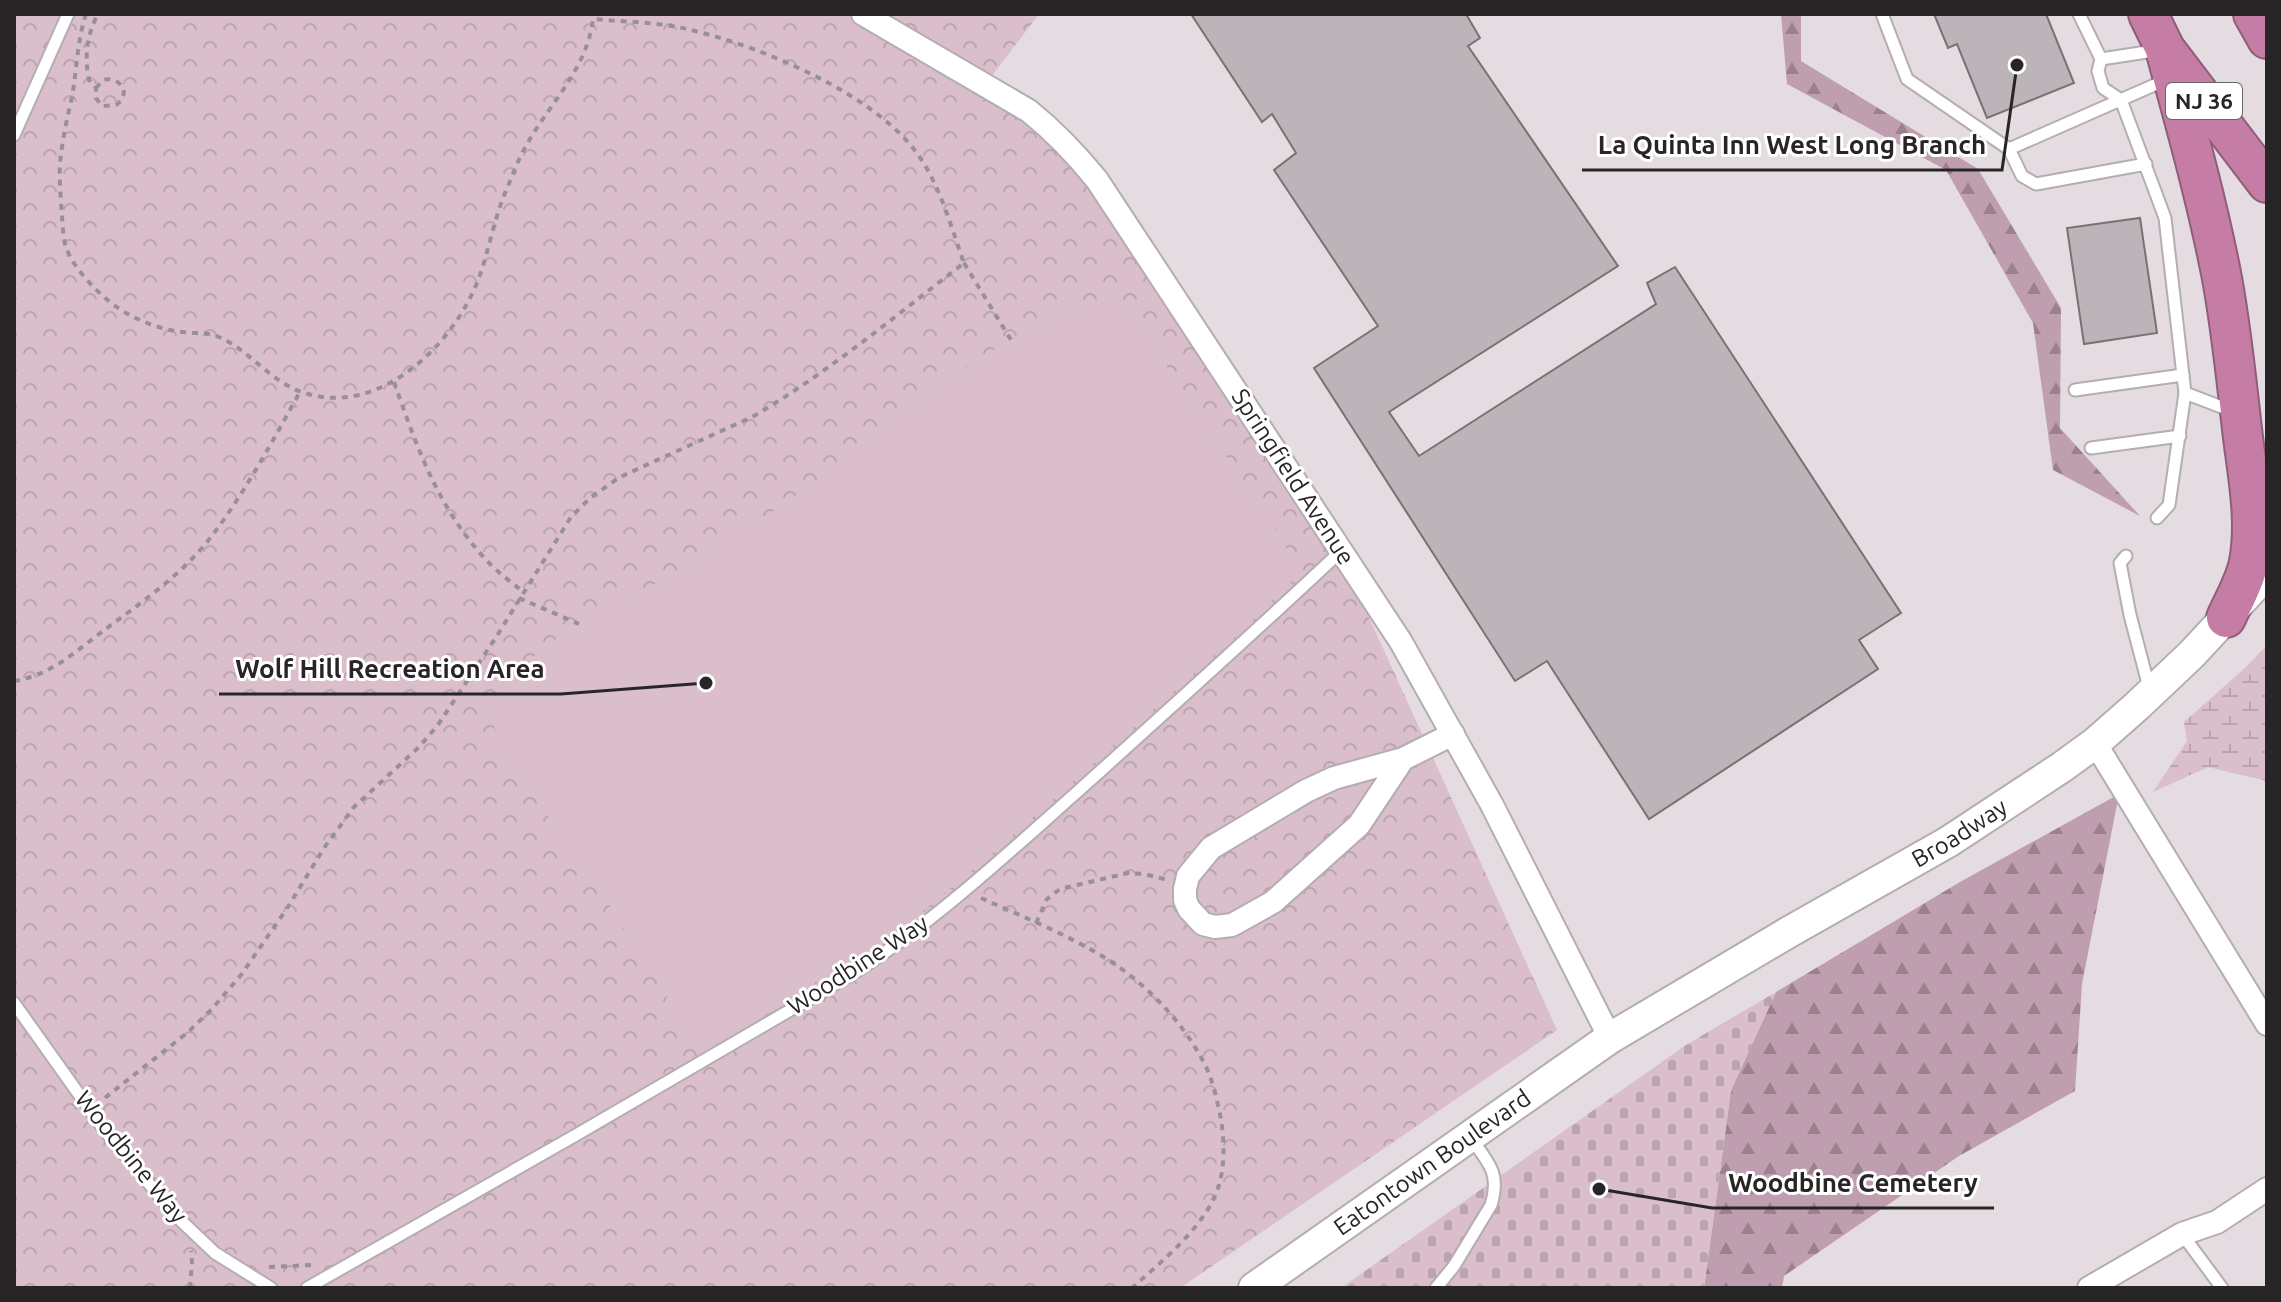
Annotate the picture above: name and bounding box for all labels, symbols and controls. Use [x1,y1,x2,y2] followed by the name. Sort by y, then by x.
[2166,83,2242,119] road number: NJ 36
[1582,120,2002,170] callout: La Quinta Inn West Long Branch
[1598,130,1986,159] text: La Quinta Inn West Long Branch
[1227,384,1360,570] street label: Springfield Avenue
[219,644,561,694] callout: Wolf Hill Recreation Area
[235,654,545,683] text: Wolf Hill Recreation Area
[1907,793,2012,873] street label: Broadway
[782,909,933,1020] street label: Woodbine Way
[1329,1084,1536,1241] street label: Eatontown Boulevard
[70,1085,193,1228] street label: Woodbine Way
[1712,1158,1994,1208] callout: Woodbine Cemetery
[1728,1168,1978,1197] text: Woodbine Cemetery

